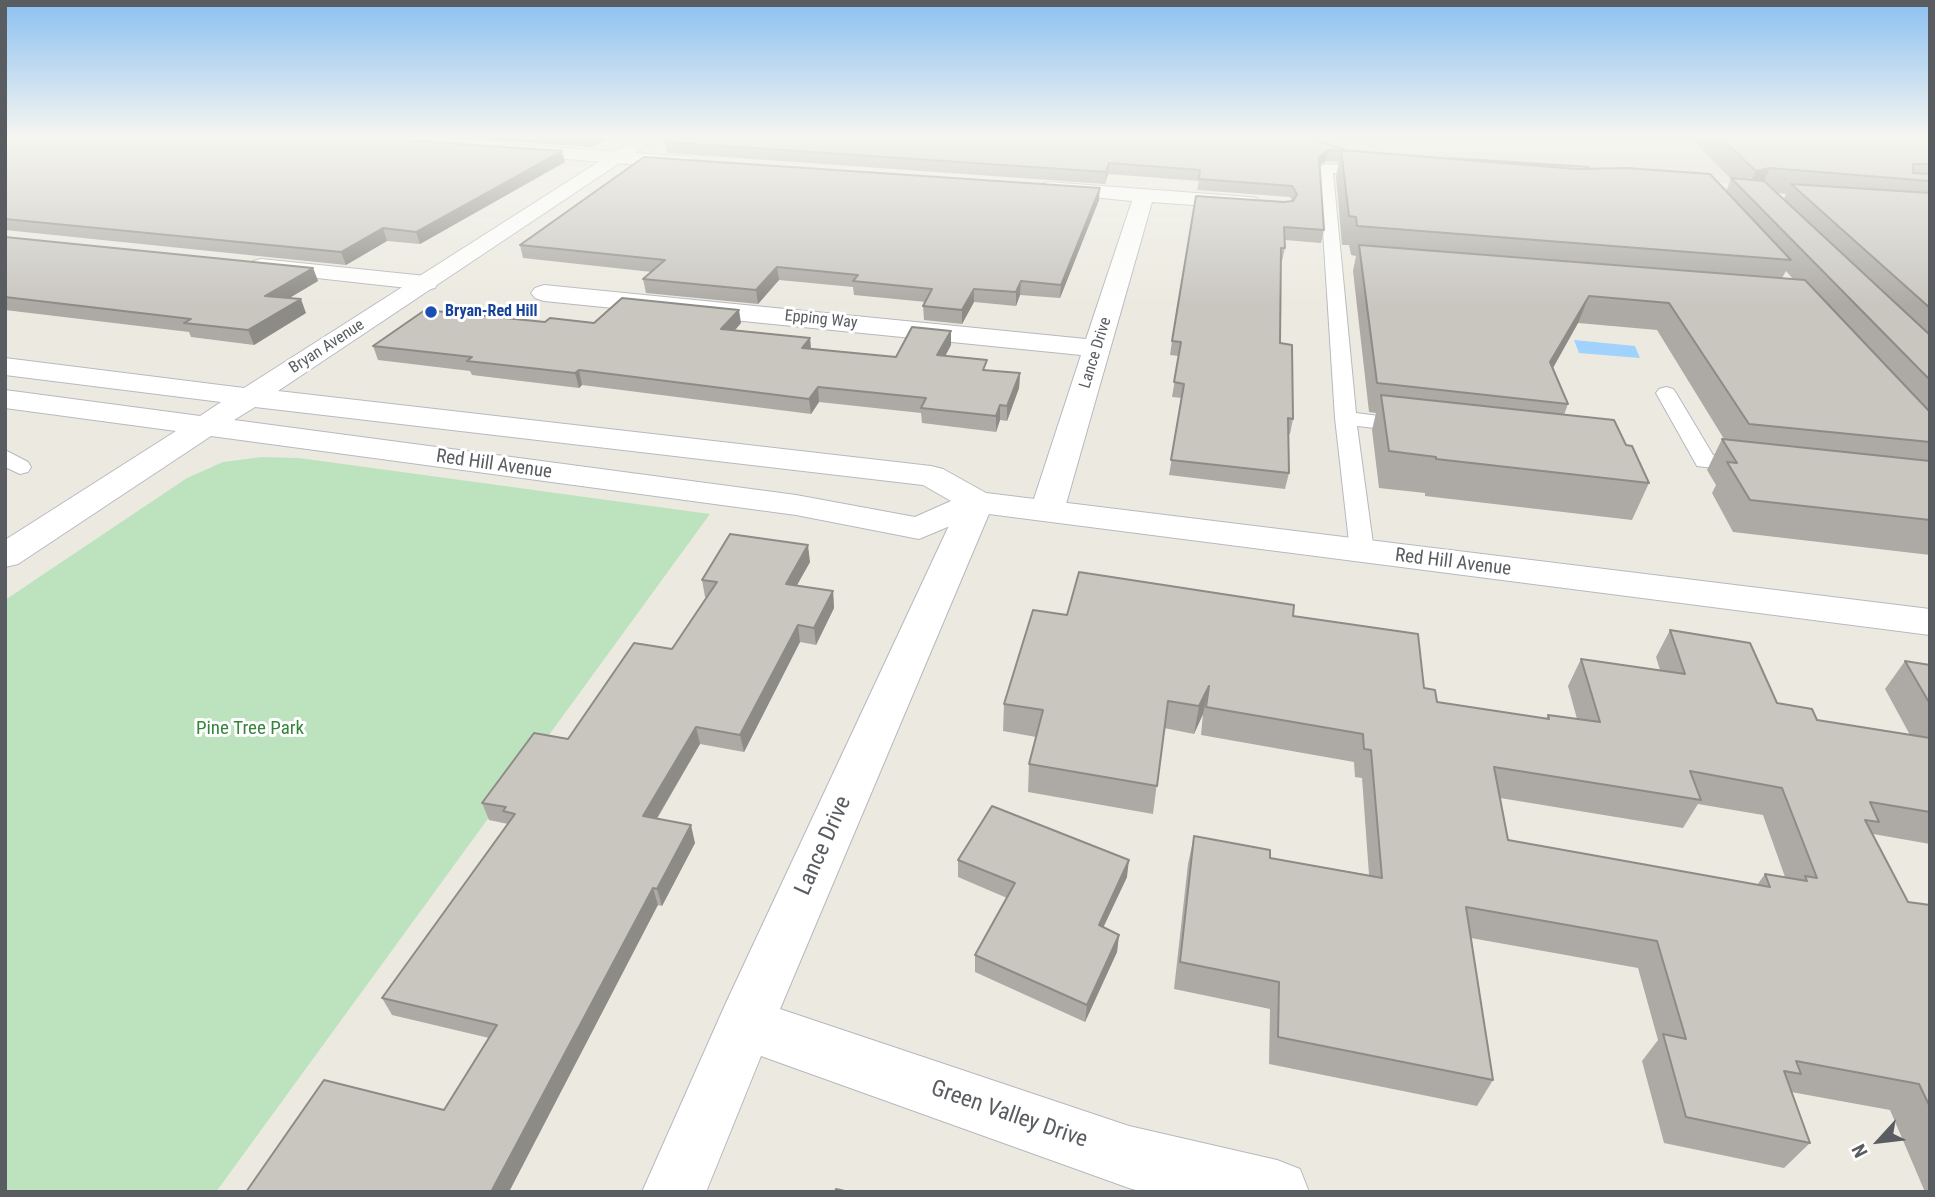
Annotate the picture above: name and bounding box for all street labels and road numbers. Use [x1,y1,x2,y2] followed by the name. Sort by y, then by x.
[784,307,858,333] street label: Epping Way
[1076,315,1116,391] street label: Lance Drive
[286,316,368,378] street label: Bryan Avenue
[435,446,553,484] street label: Red Hill Avenue
[1394,545,1512,581] street label: Red Hill Avenue
[790,792,858,900] street label: Lance Drive
[927,1075,1091,1155] street label: Green Valley Drive

